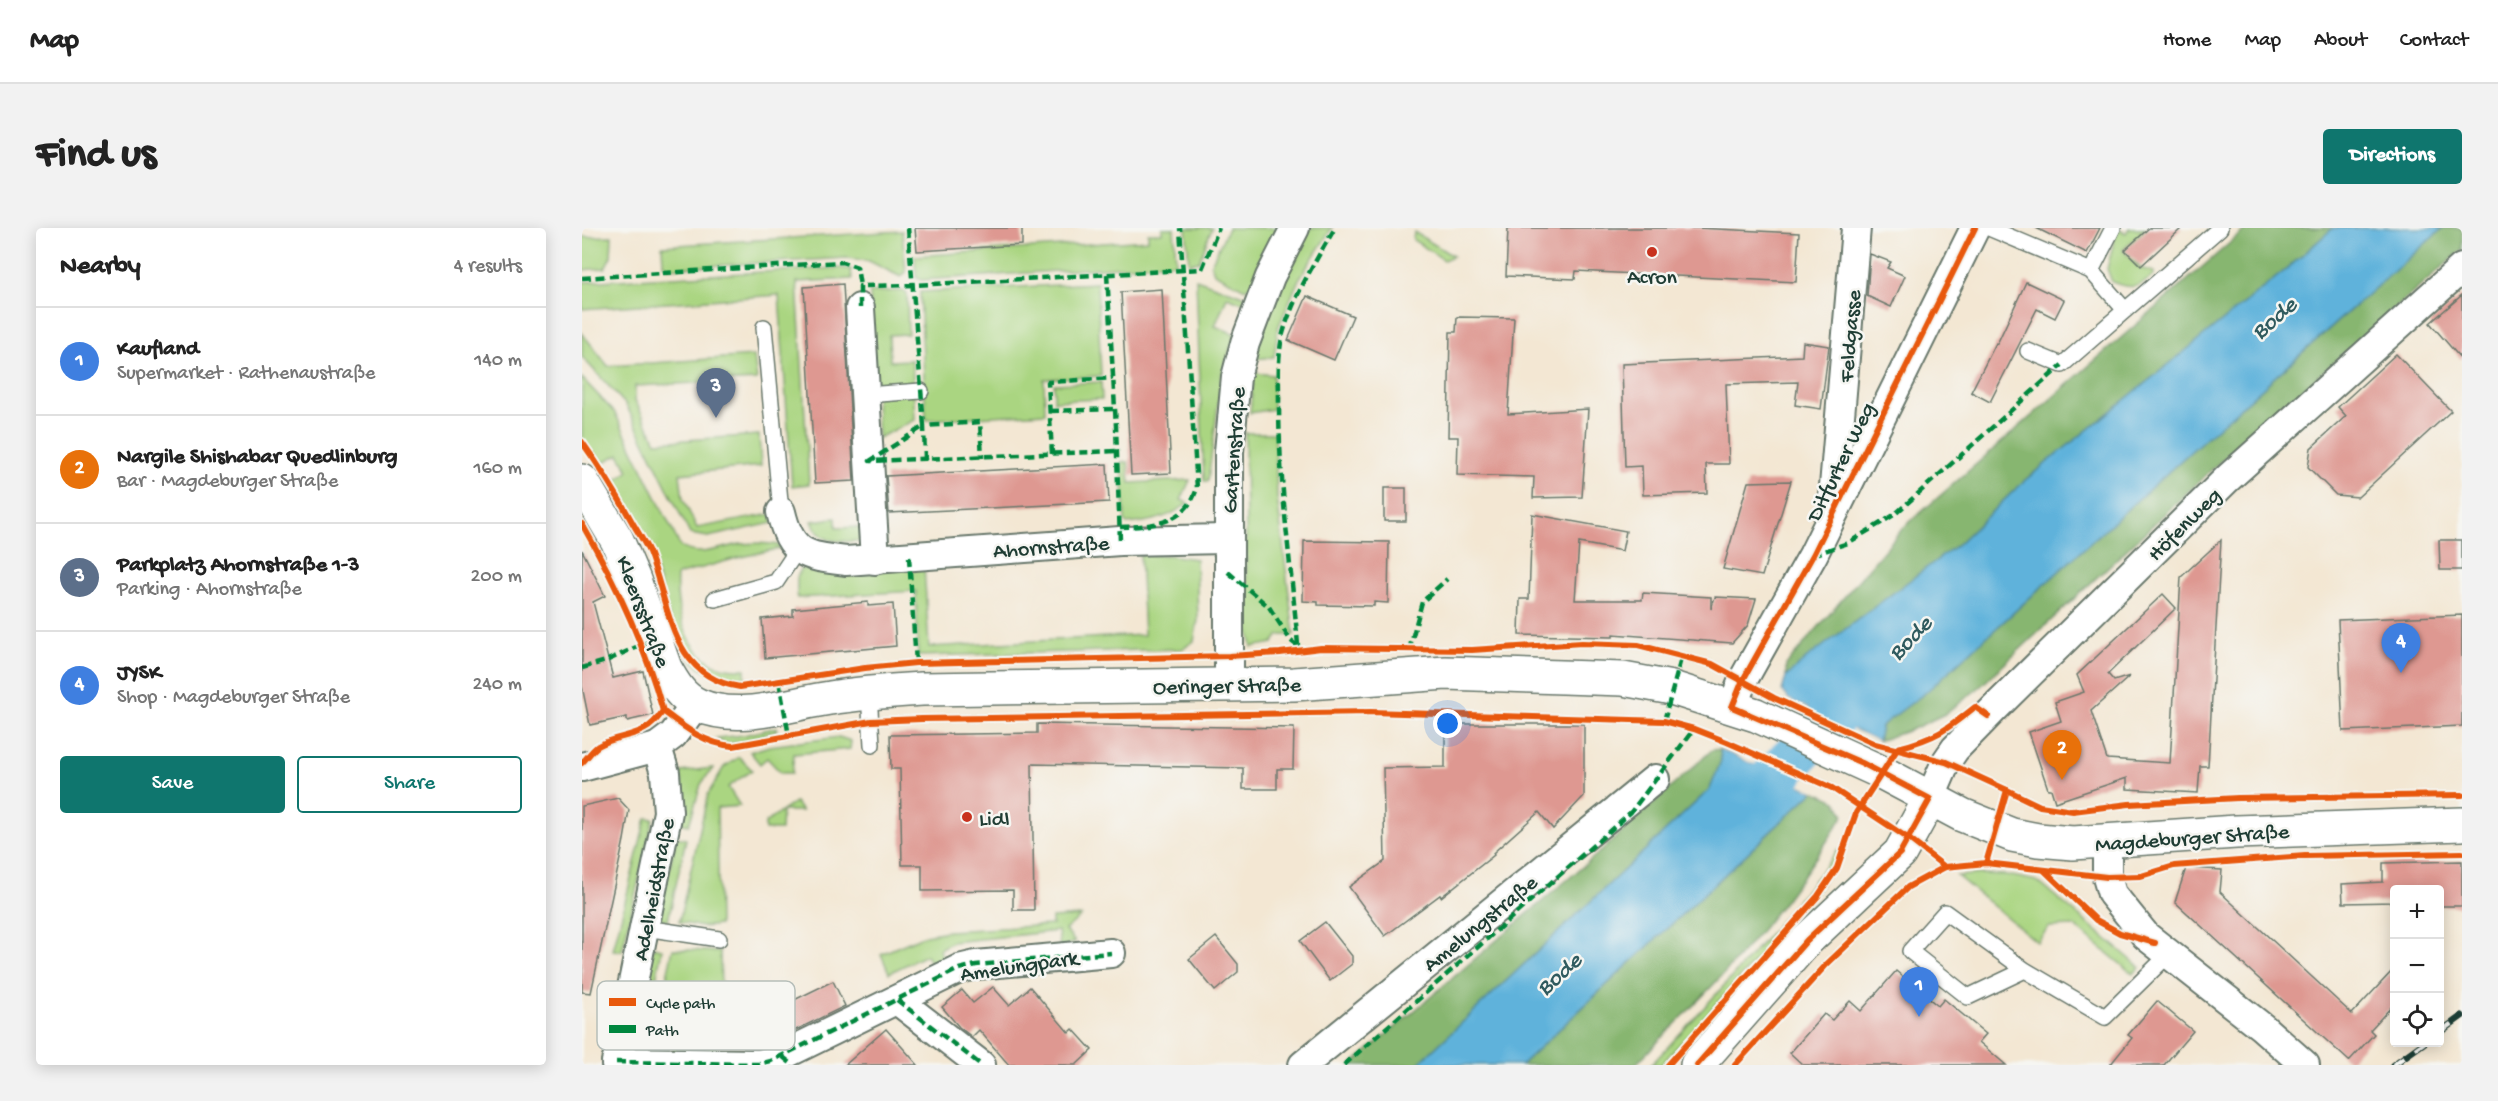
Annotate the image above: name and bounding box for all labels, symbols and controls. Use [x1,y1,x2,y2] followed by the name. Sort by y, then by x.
[30,25,79,58] text: Map
[2163,29,2211,54] text: Home
[2244,29,2281,54] text: Map
[2314,29,2367,54] text: About
[2400,29,2468,54] text: Contact
[2323,129,2462,184] button: Directions
[36,132,156,181] text: Find us
[1645,245,1659,259] marker: Acron
[60,252,141,283] text: Nearby
[454,256,522,279] text: 4 results
[1627,266,1678,292] place label: Acron
[1835,288,1869,385] street label: Feldgasse
[2246,291,2305,347] water label: Bode
[117,337,199,363] text: Kaufland
[75,350,84,373] text: 1
[474,350,522,373] text: 140 m
[117,363,375,386] text: Supermarket · Rathenaustraße
[696,368,736,418] pin: 3
[1219,386,1253,514] street label: Gartenstraße
[1802,399,1883,528] street label: Ditfurter Weg
[117,445,397,471] text: Nargile Shishabar Quedlinburg
[75,458,84,481] text: 2
[473,458,522,481] text: 160 m
[117,471,338,494] text: Bar · Magdeburger Straße
[2144,484,2228,568] street label: Höfenweg
[992,532,1111,566] street label: Ahornstraße
[117,553,359,579] text: Parkplatz Ahornstraße 1-3
[608,553,675,672] street label: Kleersstraße
[74,566,85,589] text: 3
[471,566,522,589] text: 200 m
[117,579,302,602] text: Parking · Ahornstraße
[1883,610,1941,668] water label: Bode
[2382,624,2420,673] pin: 4
[117,661,161,687] text: JYSK
[75,674,84,697] text: 4
[472,674,522,697] text: 240 m
[1153,674,1302,702] street label: Oeringer Straße
[117,687,350,710] text: Shop · Magdeburger Straße
[1433,709,1462,738] your location
[2042,730,2082,780] pin: 2
[60,756,285,813] button: Save
[297,756,522,813] button: Share
[979,808,1010,834] place label: Lidl
[960,810,974,824] marker: Lidl
[629,816,683,963] street label: Adelheidstraße
[2094,820,2291,860] street label: Magdeburger Straße
[1419,871,1545,979] street label: Amelungstraße
[2390,885,2444,1047] map controls
[2390,885,2444,939] button: +
[2390,939,2444,993] button: −
[959,947,1082,989] street label: Amelungpark
[1532,947,1590,1004] water label: Bode
[1900,968,1938,1017] pin: 1
[597,981,795,1050] legend
[2390,993,2444,1047] button: locate
[646,996,716,1015] text: Cycle path
[645,1023,679,1042] text: Path

